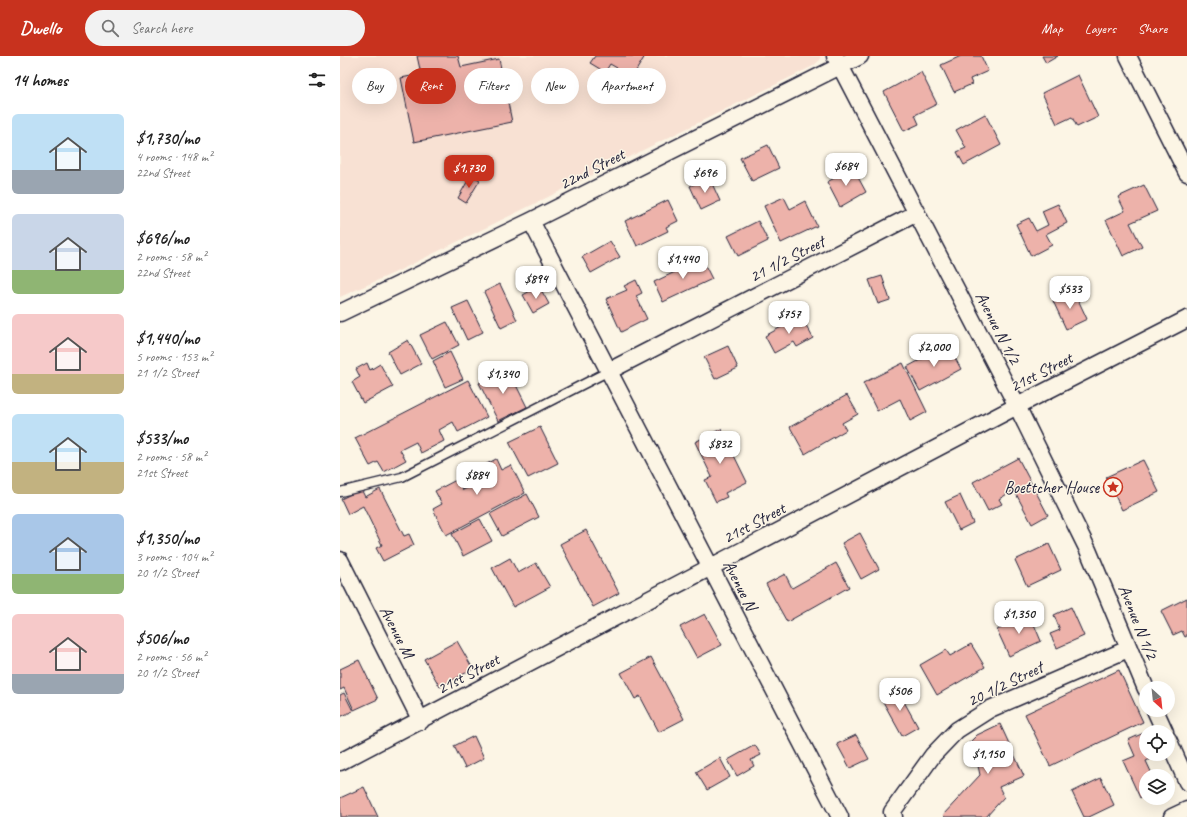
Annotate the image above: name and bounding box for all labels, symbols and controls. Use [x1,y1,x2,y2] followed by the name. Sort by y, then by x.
[85,10,365,46] search box
[20,16,61,40] text: Dwello
[99,17,121,39] icon: search
[131,19,192,38] text: Search here
[1041,20,1063,37] text: Map
[1085,20,1116,37] text: Layers
[1138,20,1167,37] text: Share
[352,68,397,104] chip: Buy
[405,68,456,104] chip: Rent
[464,68,523,104] chip: Filters
[531,68,579,104] chip: New
[587,68,666,104] chip: Apartment
[306,69,328,91] icon: filters
[12,70,68,91] text: 14 homes
[136,128,199,149] text: $1,730/mo
[44,130,92,178] icon: home
[556,143,630,194] street label: 22nd Street
[136,149,212,165] text: 4 rooms · 148 m²
[822,153,870,187] pin: $684
[436,155,502,189] pin: $1,730
[834,158,858,174] text: $684
[453,160,485,176] text: $1,730
[681,160,729,194] pin: $696
[136,165,190,181] text: 22nd Street
[693,165,717,181] text: $696
[136,228,189,249] text: $696/mo
[44,230,92,278] icon: home
[746,230,830,287] street label: 21 1/2 Street
[650,246,716,280] pin: $1,440
[136,249,206,265] text: 2 rooms · 58 m²
[667,251,699,267] text: $1,440
[136,265,190,281] text: 22nd Street
[512,266,560,300] pin: $894
[524,271,548,287] text: $894
[1046,276,1094,310] pin: $533
[1058,281,1082,297] text: $533
[971,288,1026,369] street label: Avenue N 1/2
[765,301,813,335] pin: $757
[777,306,801,322] text: $757
[136,328,199,349] text: $1,440/mo
[44,330,92,378] icon: home
[901,334,967,368] pin: $2,000
[918,339,950,355] text: $2,000
[1006,346,1078,397] street label: 21st Street
[136,349,212,365] text: 5 rooms · 153 m²
[470,361,536,395] pin: $1,340
[136,365,198,381] text: 21 1/2 Street
[487,366,519,382] text: $1,340
[136,428,188,449] text: $533/mo
[44,430,92,478] icon: home
[696,431,744,465] pin: $832
[708,436,732,452] text: $832
[136,449,206,465] text: 2 rooms · 58 m²
[453,462,501,496] pin: $884
[136,465,188,481] text: 21st Street
[465,467,489,483] text: $884
[1102,476,1124,498] place icon: Boettcher House
[1004,477,1100,498] place label: Boettcher House
[719,497,791,548] street label: 21st Street
[136,528,199,549] text: $1,350/mo
[44,530,92,578] icon: home
[136,549,212,565] text: 3 rooms · 104 m²
[719,556,763,616] street label: Avenue N
[136,565,198,581] text: 20 1/2 Street
[1114,582,1163,664] street label: Avenue N 1/2
[986,601,1052,635] pin: $1,350
[375,603,420,663] street label: Avenue M
[1003,606,1035,622] text: $1,350
[136,628,188,649] text: $506/mo
[44,630,92,678] icon: home
[433,648,505,699] street label: 21st Street
[136,649,206,665] text: 2 rooms · 56 m²
[964,656,1048,711] street label: 20 1/2 Street
[136,665,198,681] text: 20 1/2 Street
[876,678,924,712] pin: $506
[1139,681,1175,717] north arrow
[1139,681,1175,805] map controls
[888,683,912,699] text: $506
[1139,725,1175,761] button: locate
[955,741,1021,775] pin: $1,150
[972,746,1004,762] text: $1,150
[1139,769,1175,805] button: layers

